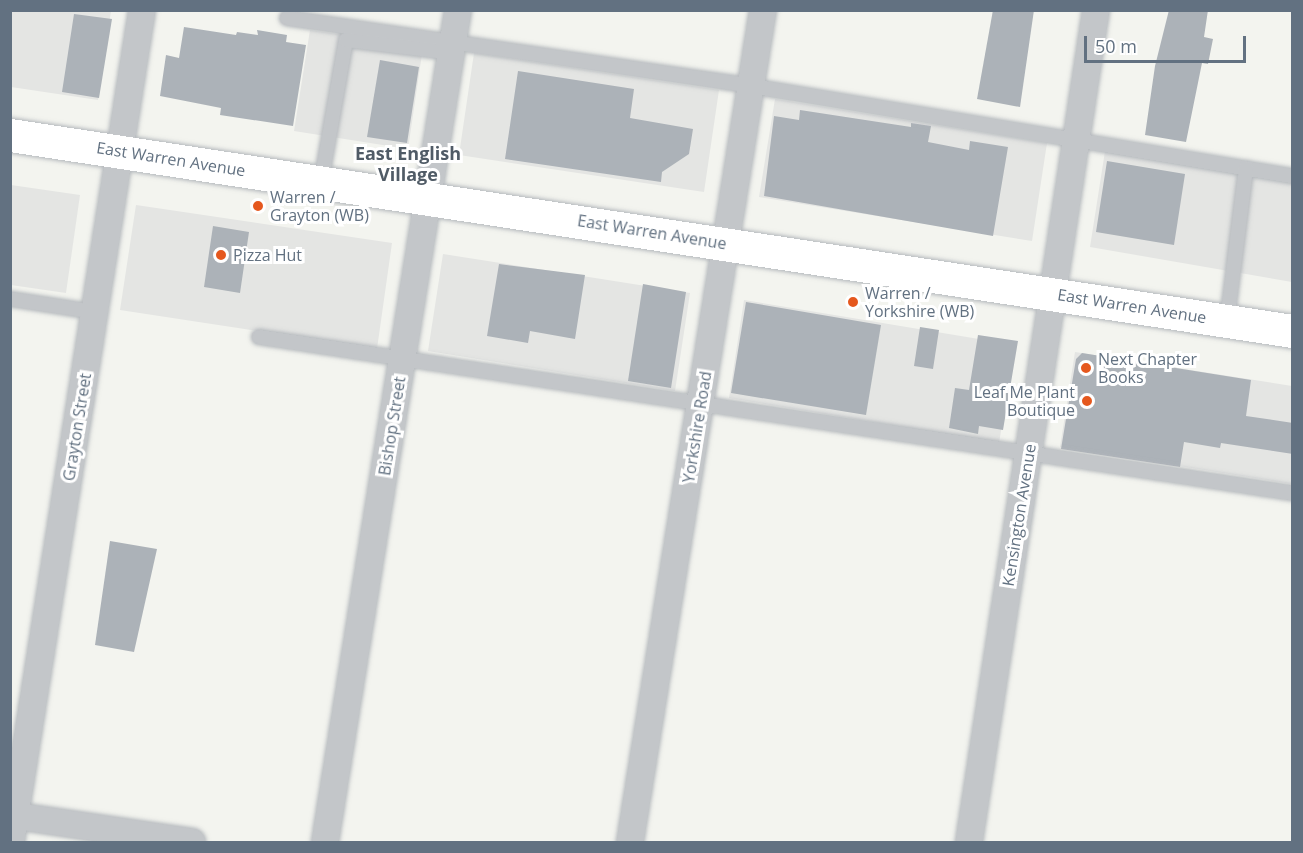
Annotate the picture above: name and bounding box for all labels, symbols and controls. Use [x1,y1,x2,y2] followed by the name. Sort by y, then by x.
[1087,24,1249,62] scale bar
[1095,34,1137,58] text: 50 m
[95,138,247,180] street label: East Warren Avenue
[355,143,461,186] district label: East English Village
[270,187,369,225] place label: Warren / Grayton (WB)
[251,199,265,213] marker: Warren / Grayton (WB)
[576,211,728,253] street label: East Warren Avenue
[233,245,302,265] place label: Pizza Hut
[214,248,228,262] marker: Pizza Hut
[865,283,974,321] place label: Warren / Yorkshire (WB)
[1056,285,1208,327] street label: East Warren Avenue
[846,295,860,309] marker: Warren / Yorkshire (WB)
[1098,349,1197,387] place label: Next Chapter Books
[1079,361,1093,375] marker: Next Chapter Books
[679,370,715,484] street label: Yorkshire Road
[59,372,95,482] street label: Grayton Street
[375,375,409,477] street label: Bishop Street
[974,382,1075,420] place label: Leaf Me Plant Boutique
[1080,394,1094,408] marker: Leaf Me Plant Boutique
[998,443,1040,587] street label: Kensington Avenue

